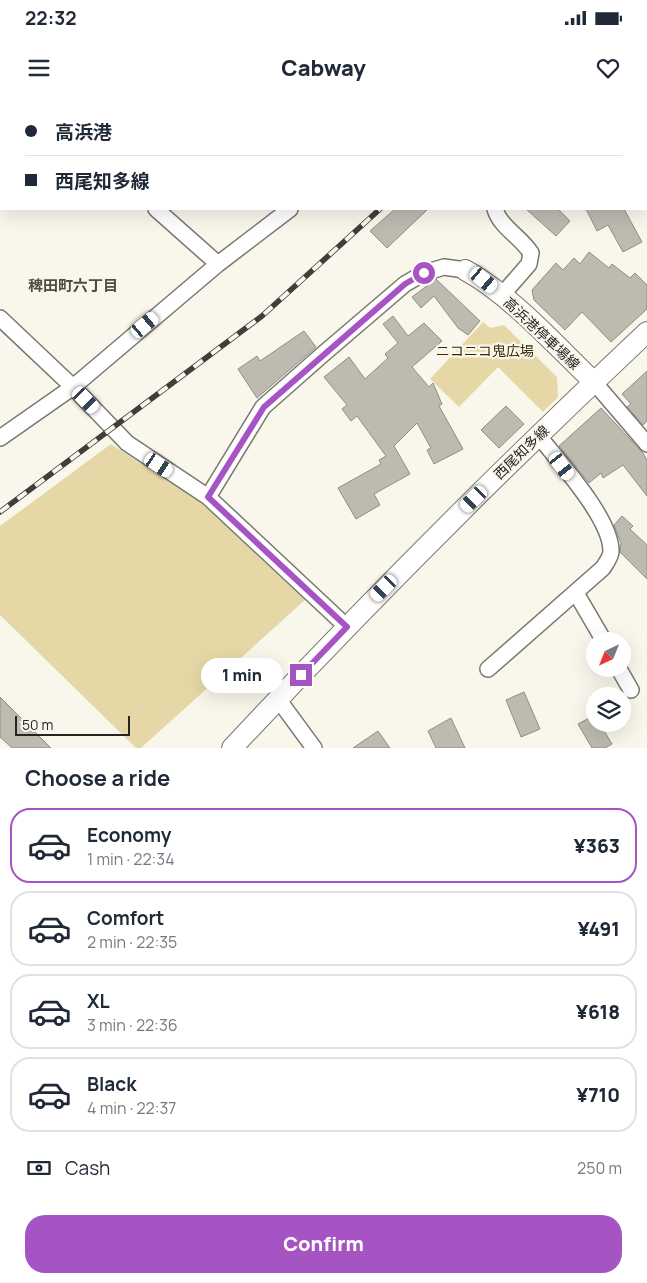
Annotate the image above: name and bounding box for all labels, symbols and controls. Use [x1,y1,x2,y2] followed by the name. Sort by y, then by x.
[25,5,77,31] text: 22:32
[281,53,366,83] text: Cabway
[25,54,53,82] icon: menu
[594,54,622,82] icon: heart
[55,119,112,145] text: 高浜港
[55,168,150,194] text: 西尾知多線
[413,262,435,284] route start
[467,265,500,295] car
[28,275,118,296] district label: 稗田町六丁目
[500,293,584,373] street label: 高浜港停車場線
[128,310,161,340] car
[436,341,534,360] park label: ニコニコ鬼広場
[70,384,101,416] car
[489,421,553,483] street label: 西尾知多線
[142,450,175,480] car
[546,450,577,482] car
[458,483,489,515] car
[368,572,399,604] car
[586,632,631,678] north arrow
[586,632,631,732] map controls
[201,658,284,692] callout: 1 min
[222,664,262,686] text: 1 min
[290,664,312,686] route end
[586,687,631,732] button: layers
[15,713,130,736] scale bar
[22,715,53,734] text: 50 m
[25,763,170,793] text: Choose a ride
[87,822,171,848] text: Economy
[27,823,72,868] icon: car
[574,833,620,859] text: ¥363
[87,848,175,870] text: 1 min · 22:34
[87,905,164,931] text: Comfort
[27,906,72,951] icon: car
[578,916,620,942] text: ¥491
[87,931,177,953] text: 2 min · 22:35
[87,988,110,1014] text: XL
[27,989,72,1034] icon: car
[576,999,620,1025] text: ¥618
[87,1014,178,1036] text: 3 min · 22:36
[87,1071,136,1097] text: Black
[27,1072,72,1117] icon: car
[576,1082,620,1108] text: ¥710
[87,1097,176,1119] text: 4 min · 22:37
[25,1154,53,1182] icon: cash
[65,1155,110,1181] text: Cash
[577,1157,622,1179] text: 250 m
[25,1215,622,1273] button: Confirm

